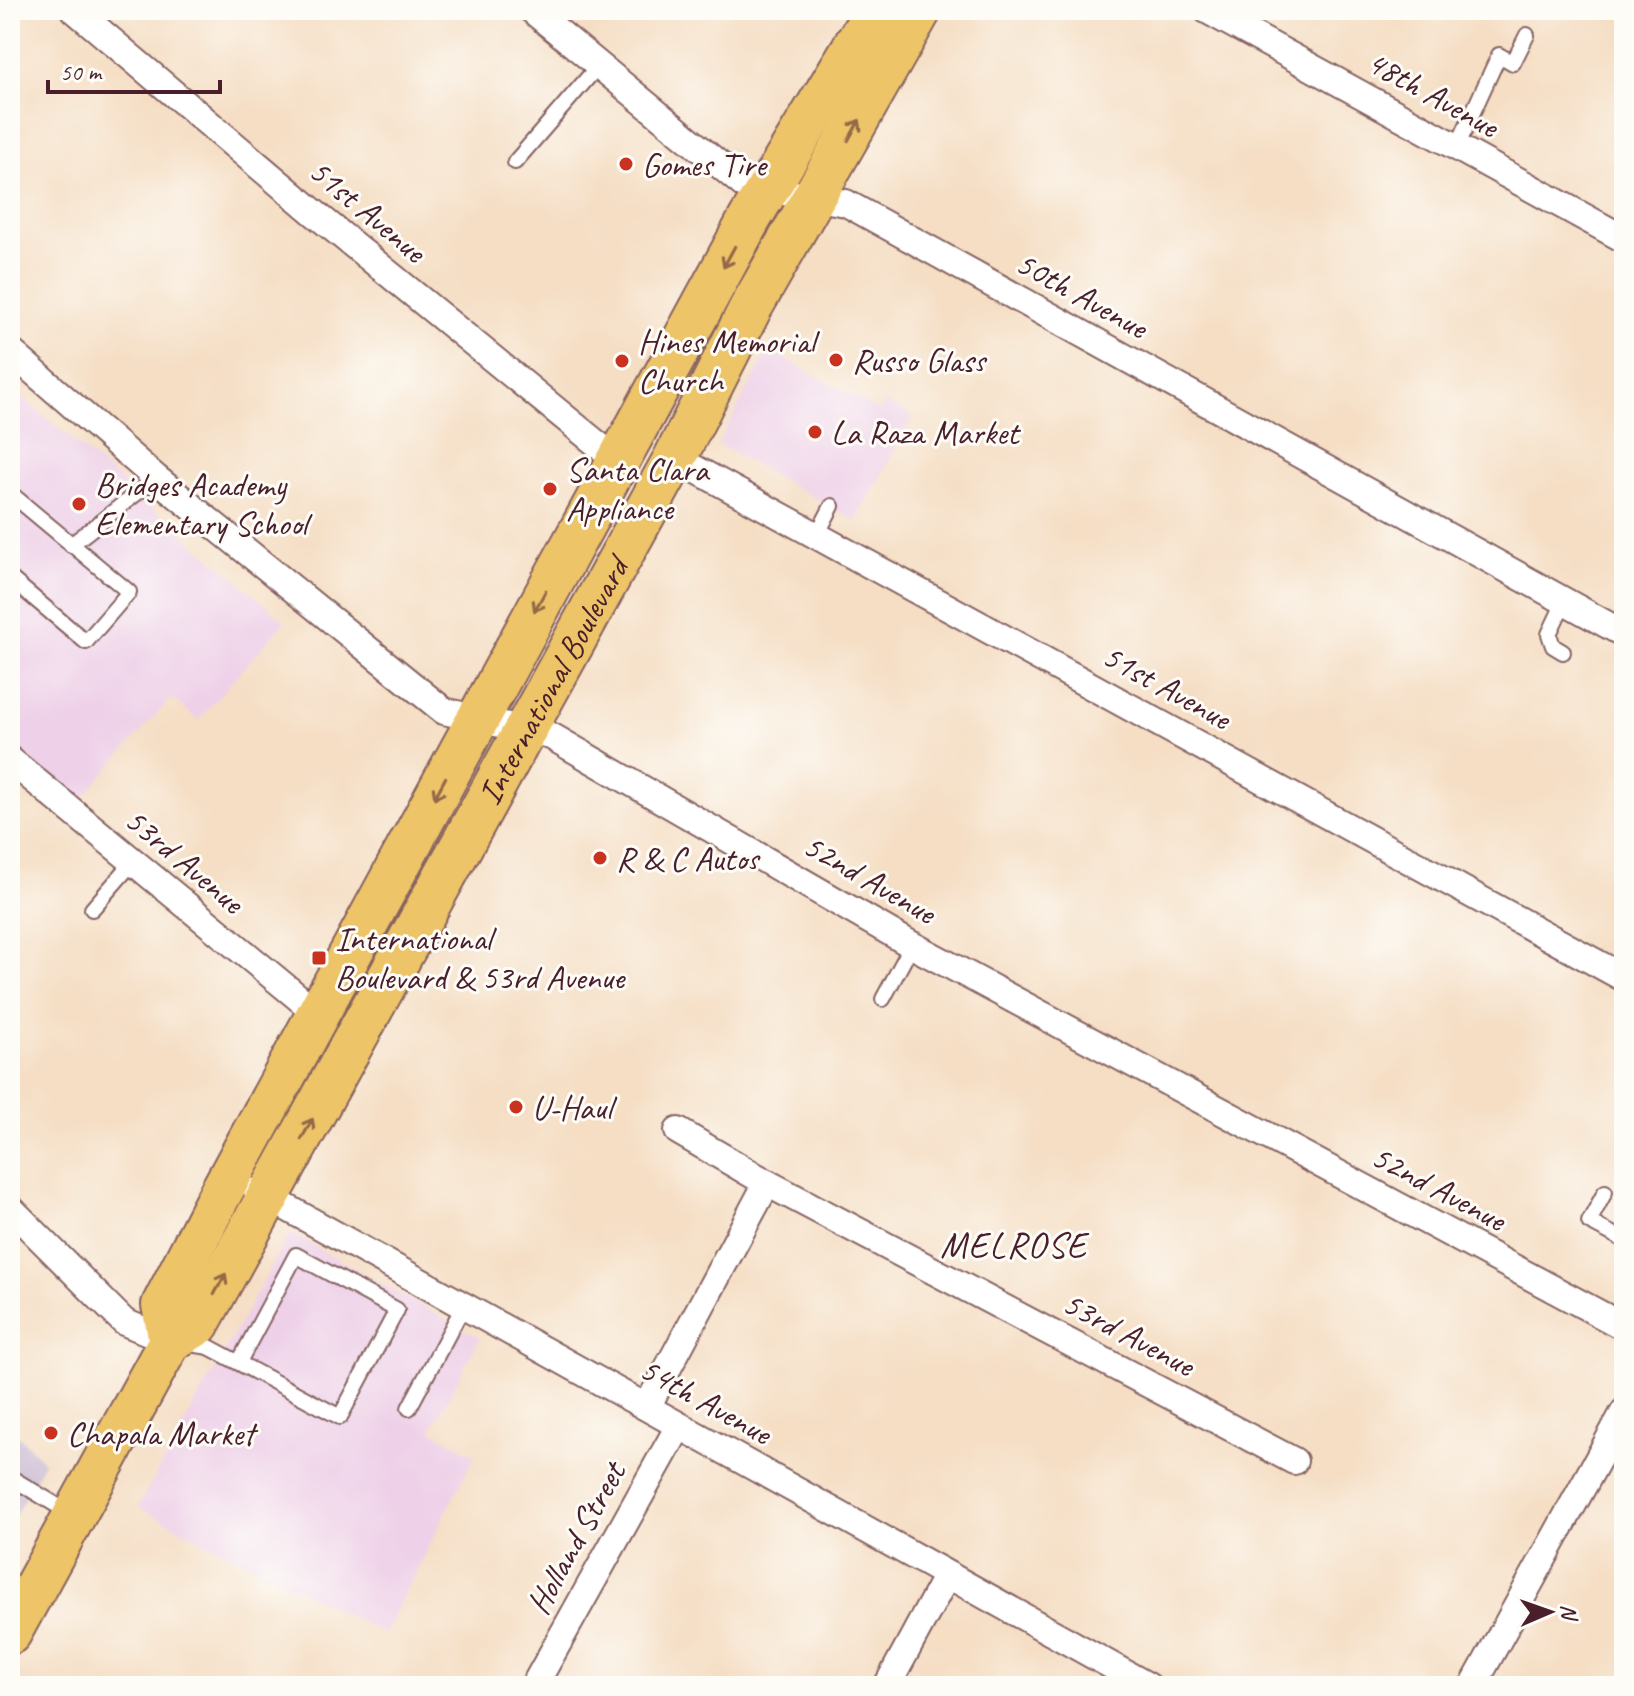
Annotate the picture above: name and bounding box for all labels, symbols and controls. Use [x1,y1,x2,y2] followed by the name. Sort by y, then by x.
[1359,40,1508,148] street label: 48th Avenue
[48,44,220,94] scale bar
[60,57,103,87] text: 50 m
[847,119,863,143] one-way arrow
[642,143,769,186] place label: Gomes Tire
[300,149,437,273] street label: 51st Avenue
[617,155,635,173] marker: Gomes Tire
[1008,241,1157,349] street label: 50th Avenue
[721,245,737,268] one-way arrow
[638,320,821,402] place label: Hines Memorial Church
[852,339,987,382] place label: Russo Glass
[827,351,845,369] marker: Russo Glass
[613,352,631,370] marker: Hines Memorial Church
[831,411,1022,454] place label: La Raza Market
[806,423,824,441] marker: La Raza Market
[566,448,711,530] place label: Santa Clara Appliance
[95,463,314,545] place label: Bridges Academy Elementary School
[541,480,559,498] marker: Santa Clara Appliance
[70,495,88,513] marker: Bridges Academy Elementary School
[468,545,640,812] street label: International Boulevard
[532,589,548,613] one-way arrow
[1095,634,1240,740] street label: 51st Avenue
[432,775,447,799] one-way arrow
[116,798,255,924] street label: 53rd Avenue
[796,823,945,934] street label: 52nd Avenue
[616,837,761,880] place label: R & C Autos
[591,849,609,867] marker: R & C Autos
[335,917,626,999] place label: International Boulevard & 53rd Avenue
[310,949,328,967] marker: International Boulevard & 53rd Avenue
[532,1086,618,1129] place label: U-Haul
[507,1098,525,1116] marker: U-Haul
[299,1117,315,1141] one-way arrow
[1364,1134,1515,1242] street label: 52nd Avenue
[940,1222,1090,1268] district label: MELROSE
[213,1273,228,1297] one-way arrow
[1056,1281,1204,1387] street label: 53rd Avenue
[632,1347,781,1455] street label: 54th Avenue
[67,1412,259,1455] place label: Chapala Market
[42,1424,60,1442] marker: Chapala Market
[516,1452,636,1621] street label: Holland Street
[1510,1572,1590,1652] north arrow
[1555,1604,1583,1622] text: N

